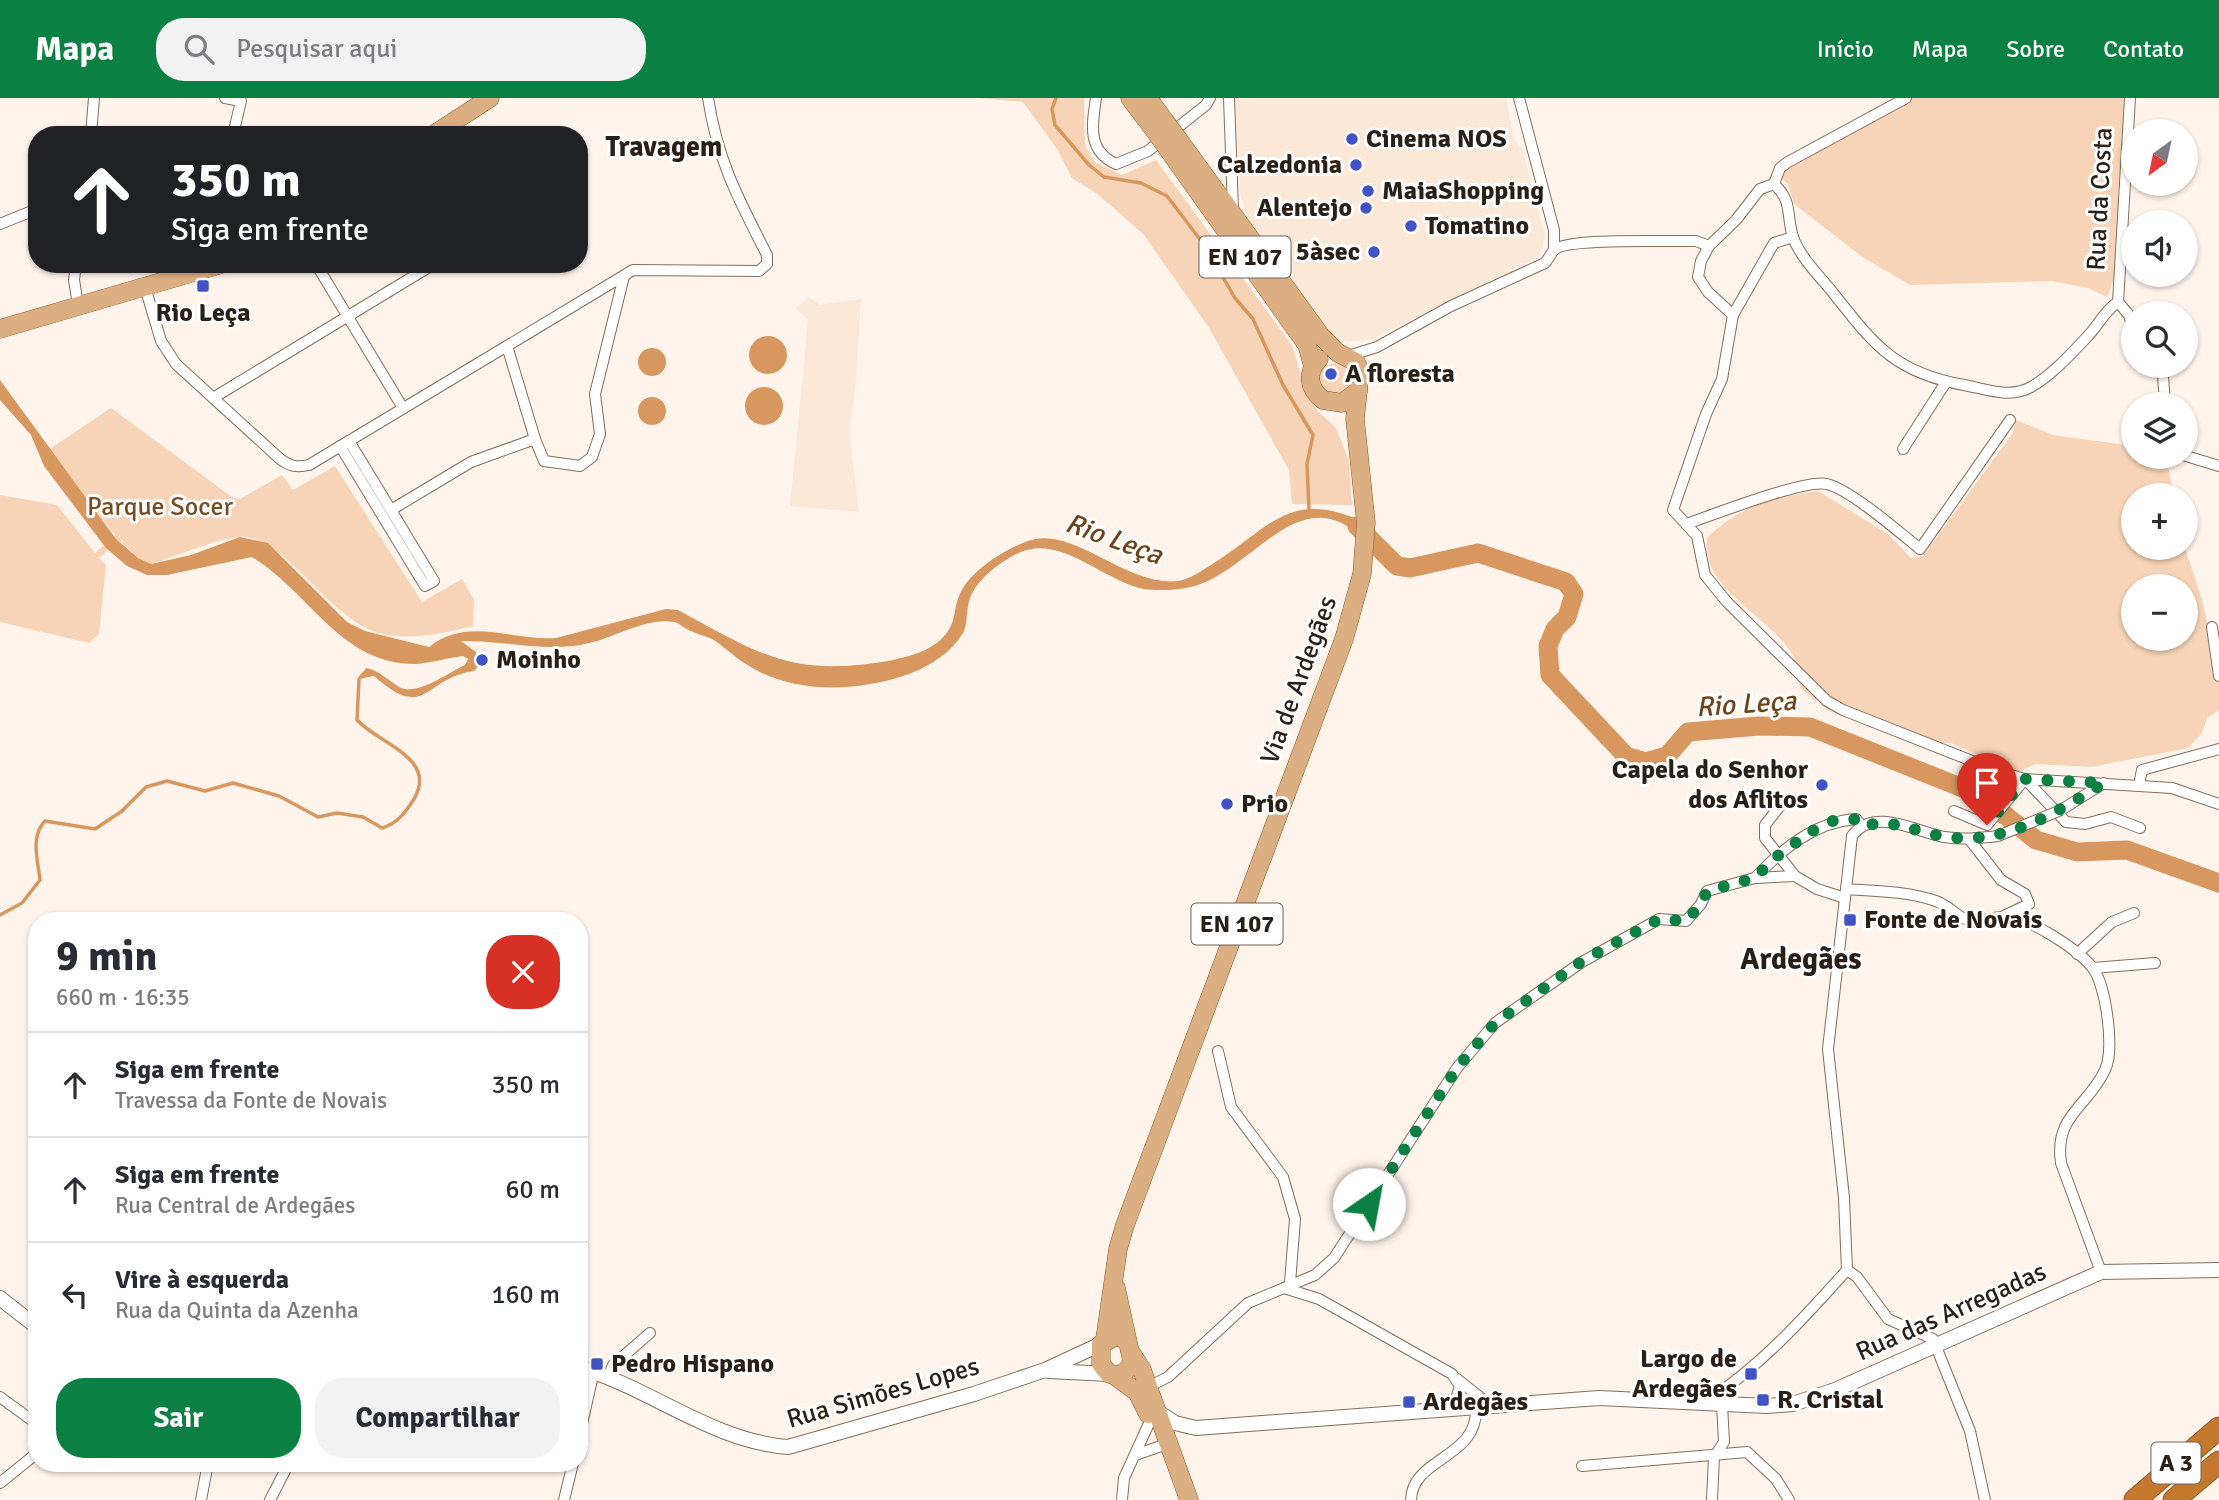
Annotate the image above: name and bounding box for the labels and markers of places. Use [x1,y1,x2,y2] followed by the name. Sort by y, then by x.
[1366,123,1507,155] place label: Cinema NOS
[1344,131,1360,147] marker: Cinema NOS
[1217,149,1342,181] place label: Calzedonia
[1348,157,1364,173] marker: Calzedonia
[1382,175,1544,207] place label: MaiaShopping
[1360,183,1376,199] marker: MaiaShopping
[1257,192,1352,224] place label: Alentejo
[1358,200,1374,216] marker: Alentejo
[1425,210,1529,242] place label: Tomatino
[1403,218,1419,234] marker: Tomatino
[1296,236,1360,268] place label: 5àsec
[1366,244,1382,260] marker: 5àsec
[195,278,211,294] marker: Rio Leça
[156,297,250,329] place label: Rio Leça
[1345,358,1455,390] place label: A floresta
[1323,366,1339,382] marker: A floresta
[496,644,581,676] place label: Moinho
[474,652,490,668] marker: Moinho
[1957,753,2017,825] pin
[1612,754,1809,816] place label: Capela do Senhor dos Aflitos
[1814,777,1830,793] marker: Capela do Senhor dos Aflitos
[1241,788,1288,820] place label: Prio
[1219,796,1235,812] marker: Prio
[1864,904,2042,936] place label: Fonte de Novais
[1842,912,1858,928] marker: Fonte de Novais
[1632,1343,1737,1405] place label: Largo de Ardegães
[611,1348,774,1380] place label: Pedro Hispano
[589,1356,605,1372] marker: Pedro Hispano
[1743,1366,1759,1382] marker: Largo de Ardegães
[1777,1384,1883,1416] place label: R. Cristal
[1423,1386,1528,1418] place label: Ardegães
[1755,1392,1771,1408] marker: R. Cristal
[1401,1394,1417,1410] marker: Ardegães

